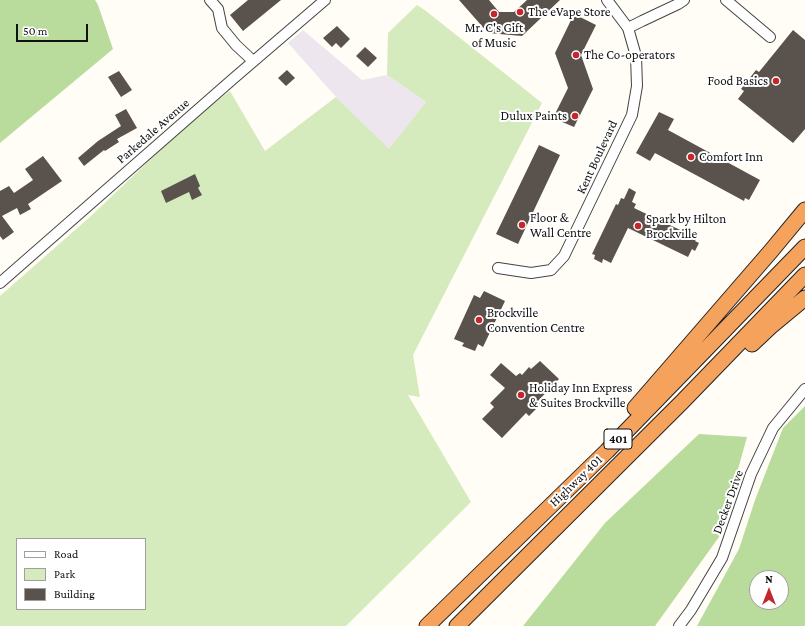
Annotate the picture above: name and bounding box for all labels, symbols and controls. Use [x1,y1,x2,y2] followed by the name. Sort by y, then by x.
[528,4,611,20] place label: The eVape Store
[515,7,525,17] marker: The eVape Store
[489,9,499,19] marker: Mr. C's Gift of Music
[18,16,90,42] scale bar
[465,20,523,51] place label: Mr. C's Gift of Music
[23,24,47,38] text: 50 m
[584,47,675,63] place label: The Co-operators
[571,50,581,60] marker: The Co-operators
[708,73,768,89] place label: Food Basics
[771,76,781,86] marker: Food Basics
[113,95,193,167] street label: Parkedale Avenue
[501,108,567,124] place label: Dulux Paints
[570,111,580,121] marker: Dulux Paints
[573,118,621,196] street label: Kent Boulevard
[699,149,763,165] place label: Comfort Inn
[686,152,696,162] marker: Comfort Inn
[530,210,591,241] place label: Floor & Wall Centre
[646,211,726,242] place label: Spark by Hilton Brockville
[517,220,527,230] marker: Floor & Wall Centre
[633,221,643,231] marker: Spark by Hilton Brockville
[487,305,585,336] place label: Brockville Convention Centre
[474,315,484,325] marker: Brockville Convention Centre
[529,380,632,411] place label: Holiday Inn Express & Suites Brockville
[516,390,526,400] marker: Holiday Inn Express & Suites Brockville
[604,429,632,449] road number: 401
[546,452,606,510] street label: Highway 401
[709,468,747,536] street label: Decker Drive
[16,538,146,610] legend
[54,547,78,561] text: Road
[54,567,75,581] text: Park
[749,570,789,610] north arrow
[765,573,773,585] text: N
[54,587,95,601] text: Building

